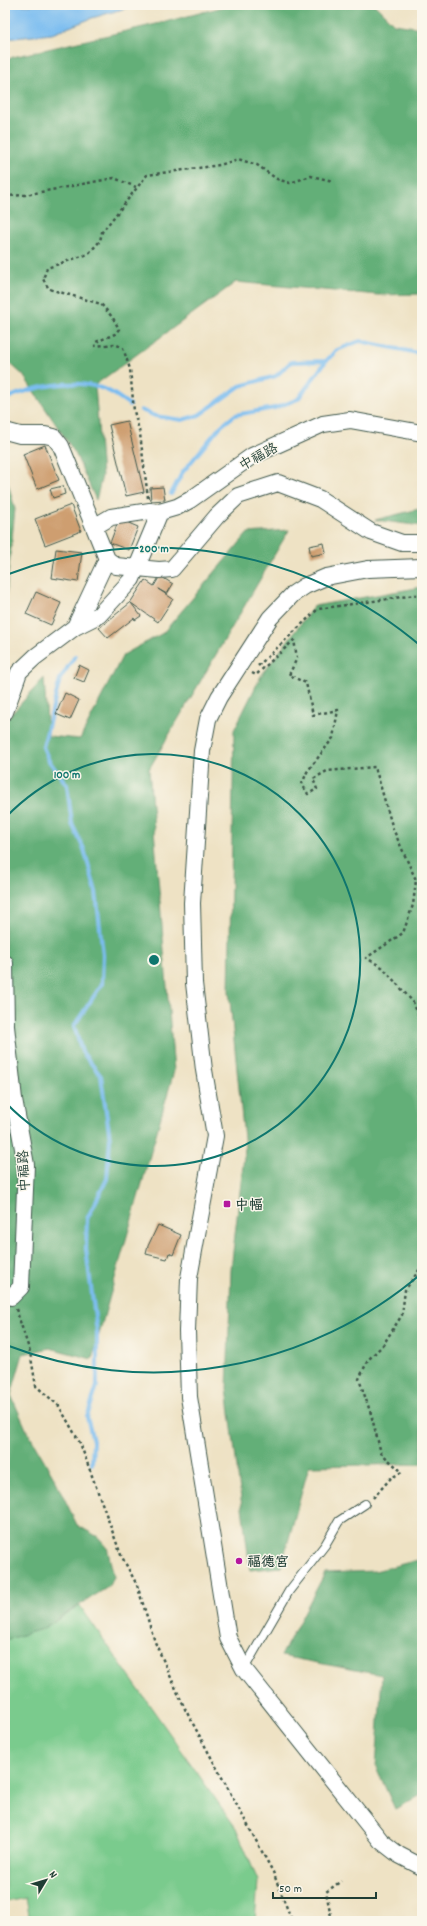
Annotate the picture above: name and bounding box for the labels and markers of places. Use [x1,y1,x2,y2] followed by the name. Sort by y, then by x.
[147,953,161,967] centre of rings
[235,1196,263,1216] place label: 中幅
[222,1199,232,1209] marker: 中幅
[247,1553,289,1573] place label: 福德宮
[234,1556,244,1566] marker: 福德宮

